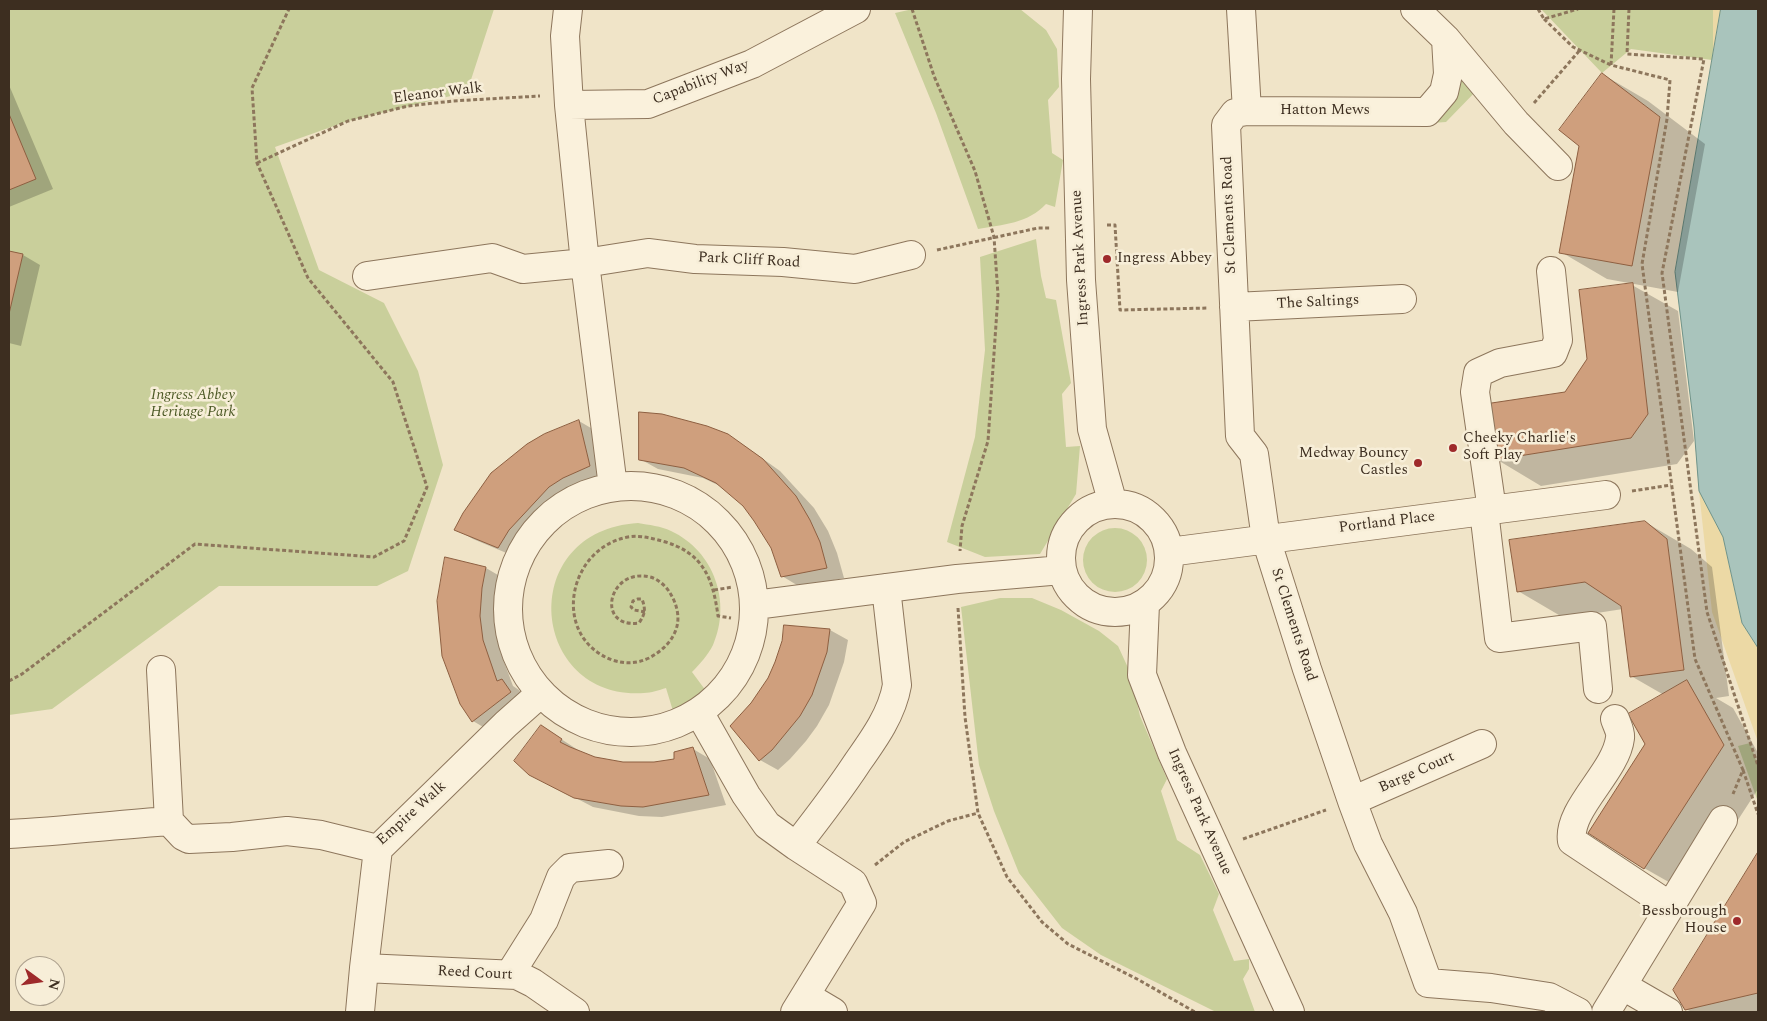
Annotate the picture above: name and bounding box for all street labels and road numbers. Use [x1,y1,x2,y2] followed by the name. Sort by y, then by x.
[650,56,752,110] street label: Capability Way
[392,80,484,108] street label: Eleanor Walk
[1280,102,1370,120] street label: Hatton Mews
[1219,156,1241,274] street label: St Clements Road
[1068,189,1094,327] street label: Ingress Park Avenue
[697,249,801,273] street label: Park Cliff Road
[1276,292,1360,314] street label: The Saltings
[1338,508,1436,538] street label: Portland Place
[1266,566,1320,684] street label: St Clements Road
[1163,746,1235,878] street label: Ingress Park Avenue
[1376,748,1458,798] street label: Barge Court
[374,778,450,850] street label: Empire Walk
[437,963,513,985] street label: Reed Court

